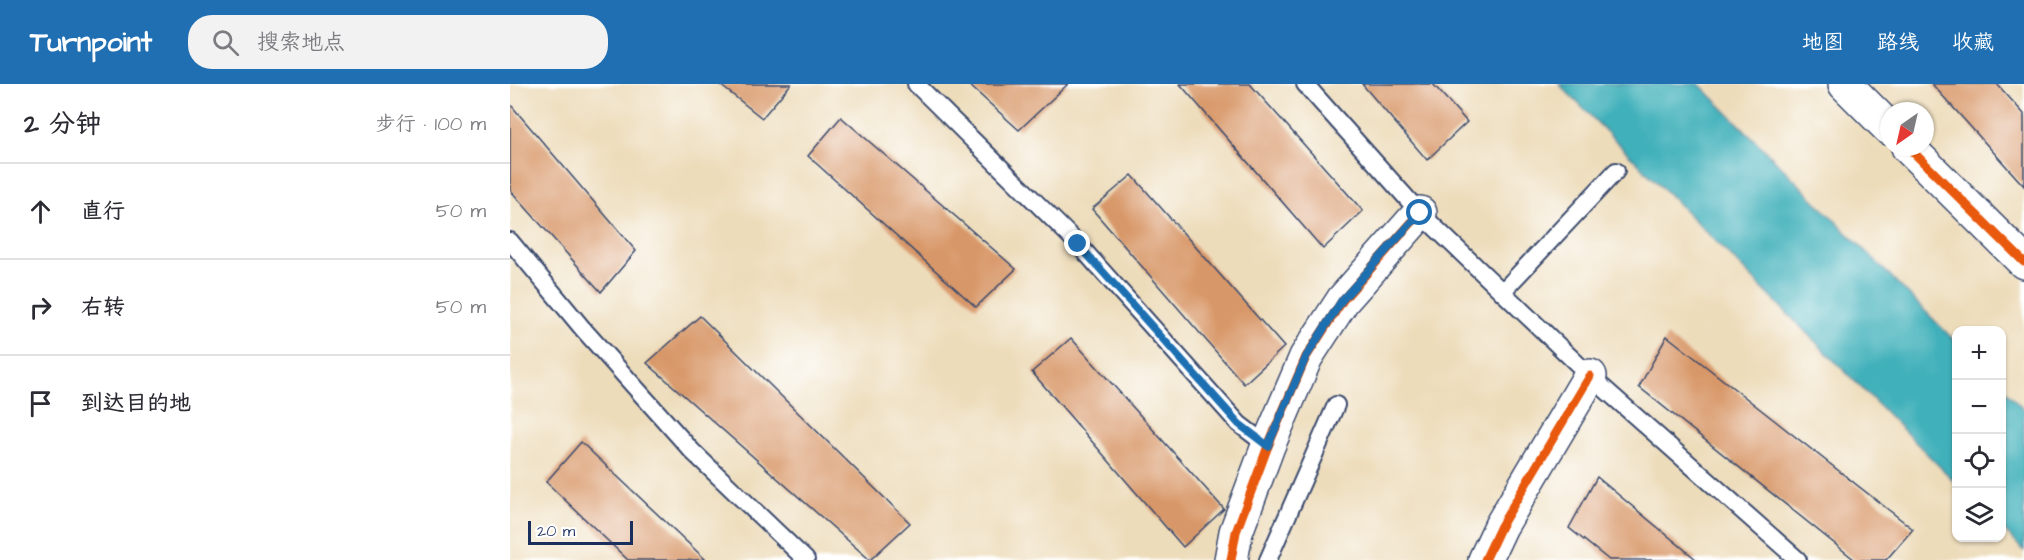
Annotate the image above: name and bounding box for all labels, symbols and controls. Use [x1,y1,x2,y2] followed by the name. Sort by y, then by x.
[188,15,608,69] search box
[30,23,152,62] text: Turnpoint
[209,26,242,59] icon: search
[257,27,345,58] text: 搜索地点
[1802,28,1844,57] text: 地图
[1877,28,1919,57] text: 路线
[1952,28,1994,57] text: 收藏
[1880,102,1934,156] north arrow
[24,106,101,142] text: 2 分钟
[376,110,486,138] text: 步行 · 100 m
[24,195,57,228] icon: ahead
[81,196,125,227] text: 直行
[436,197,486,225] text: 50 m
[1406,199,1432,225] route start
[1064,230,1090,256] route end
[24,291,57,324] icon: right
[81,292,125,323] text: 右转
[436,293,486,321] text: 50 m
[1952,326,2006,542] map controls
[1952,326,2006,380] button: +
[1952,380,2006,434] button: −
[24,387,57,420] icon: arrive
[81,388,191,419] text: 到达目的地
[1952,434,2006,488] button: locate
[1952,488,2006,542] button: layers
[528,518,633,546] scale bar
[537,520,575,542] text: 20 m

